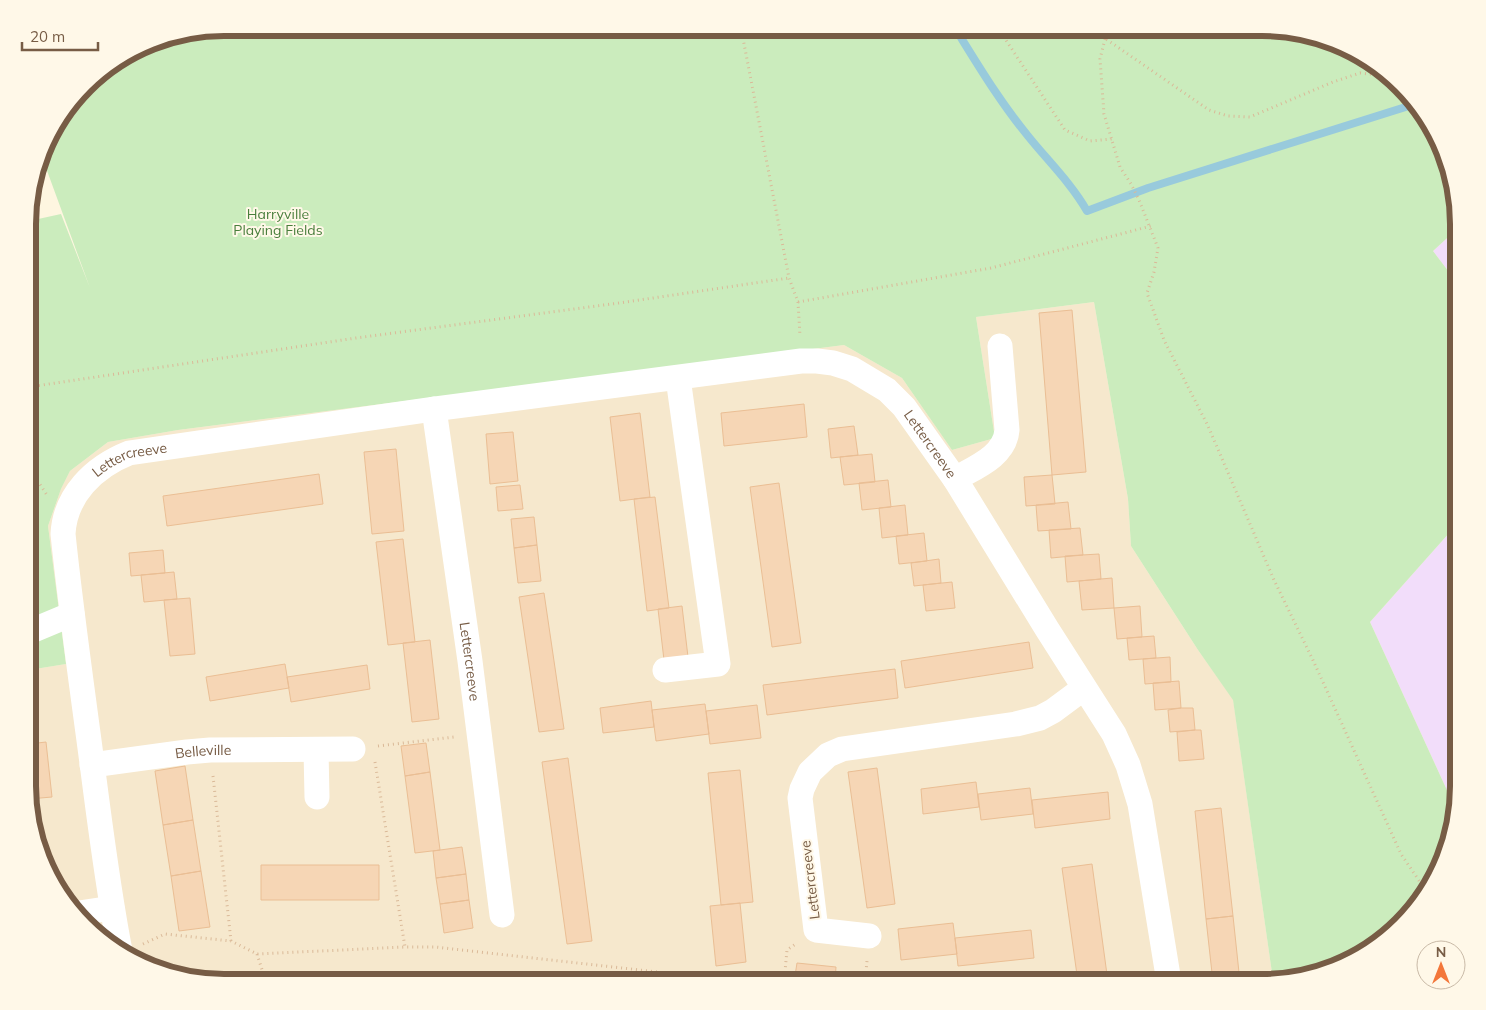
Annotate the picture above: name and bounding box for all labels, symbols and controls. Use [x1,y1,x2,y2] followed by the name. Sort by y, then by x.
[22,20,99,52] scale bar
[30,27,65,46] text: 20 m
[233,205,323,239] park label: Harryville Playing Fields
[900,406,961,482] street label: Lettercreeve
[88,439,168,481] street label: Lettercreeve
[456,621,484,702] street label: Lettercreeve
[174,741,231,763] street label: Belleville
[796,840,824,920] street label: Lettercreeve
[1416,940,1466,990] north arrow
[1436,943,1446,961] text: N

